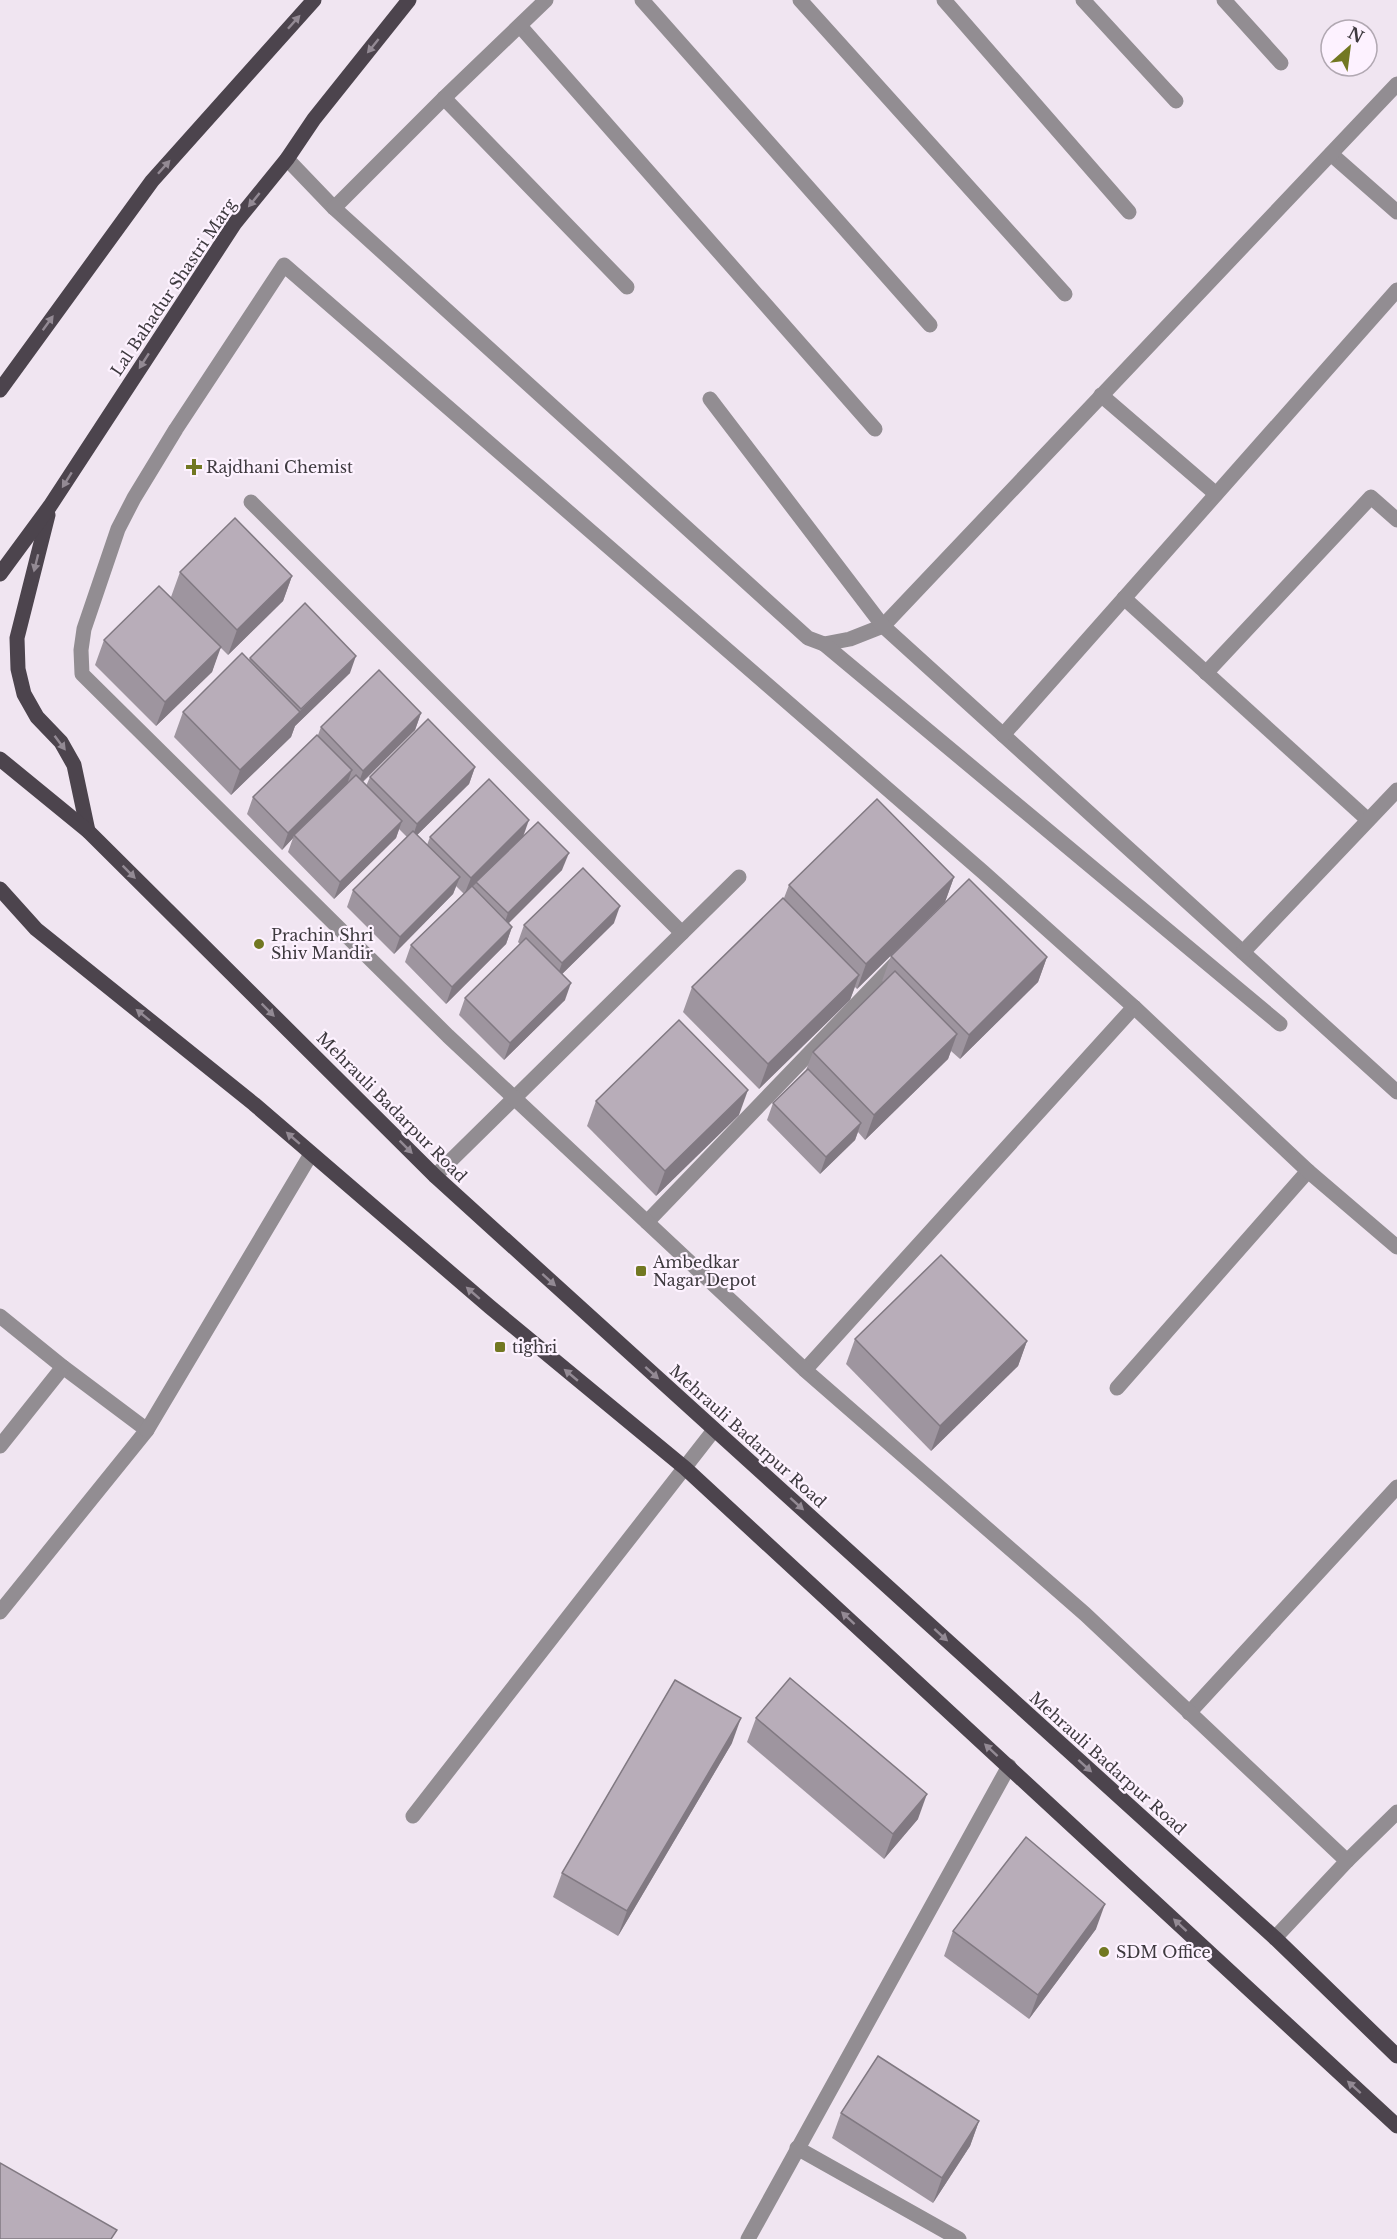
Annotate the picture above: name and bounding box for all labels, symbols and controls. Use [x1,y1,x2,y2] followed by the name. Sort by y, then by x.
[287,15,300,30] one-way arrow
[1319,18,1379,78] north arrow
[1345,22,1367,47] text: N
[367,38,379,53] one-way arrow
[157,160,170,175] one-way arrow
[247,192,260,208] one-way arrow
[106,194,240,379] street label: Lal Bahadur Shastri Marg
[42,316,54,332] one-way arrow
[139,353,150,370] one-way arrow
[206,457,353,477] place label: Rajdhani Chemist
[187,460,201,474] marker: Rajdhani Chemist
[62,472,73,488] one-way arrow
[31,554,41,572] one-way arrow
[54,734,66,750] one-way arrow
[122,865,137,879] one-way arrow
[271,925,374,963] place label: Prachin Shri Shiv Mandir
[252,937,266,951] marker: Prachin Shri Shiv Mandir
[260,1002,274,1016] one-way arrow
[135,1009,150,1021] one-way arrow
[313,1028,471,1186] street label: Mehrauli Badarpur Road
[286,1131,301,1145] one-way arrow
[398,1140,412,1154] one-way arrow
[652,1252,757,1290] place label: Ambedkar Nagar Depot
[634,1264,648,1278] marker: Ambedkar Nagar Depot
[541,1273,556,1286] one-way arrow
[465,1286,481,1299] one-way arrow
[512,1337,558,1357] place label: tighri
[493,1340,507,1354] marker: tighri
[665,1360,831,1512] street label: Mehrauli Badarpur Road
[644,1366,659,1379] one-way arrow
[563,1368,579,1381] one-way arrow
[789,1497,804,1511] one-way arrow
[840,1611,855,1625] one-way arrow
[933,1628,948,1641] one-way arrow
[1025,1687,1191,1839] street label: Mehrauli Badarpur Road
[984,1744,999,1757] one-way arrow
[1078,1759,1093,1773] one-way arrow
[1173,1919,1187,1933] one-way arrow
[1116,1942,1211,1962] place label: SDM Office
[1097,1945,1111,1959] marker: SDM Office
[1347,2081,1362,2094] one-way arrow

